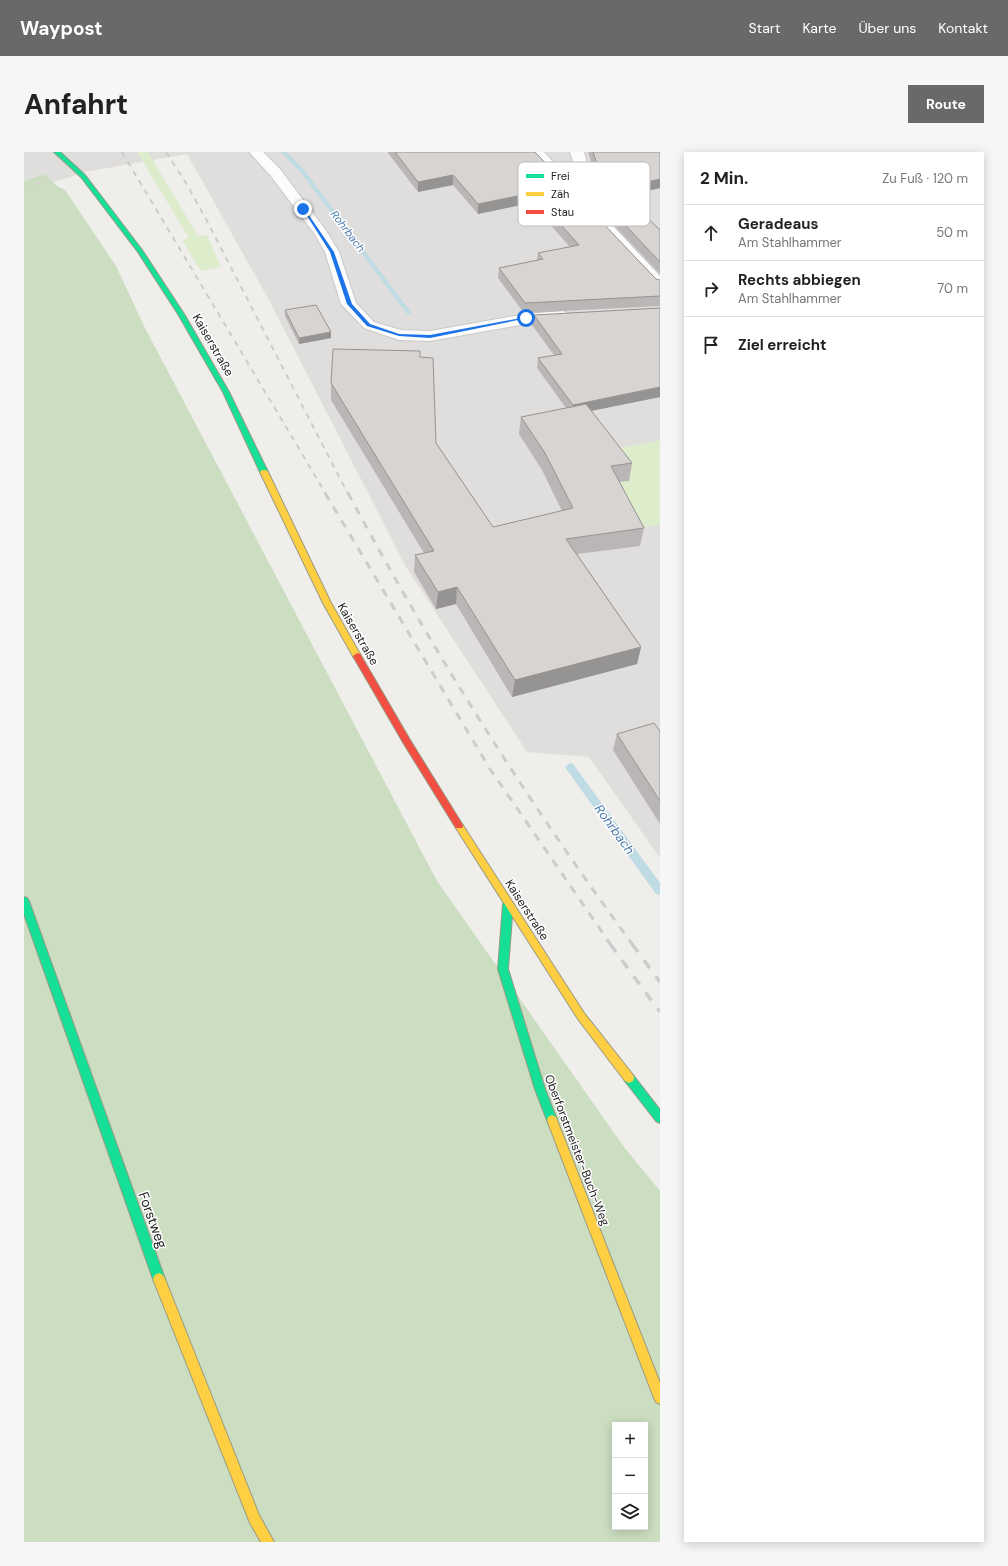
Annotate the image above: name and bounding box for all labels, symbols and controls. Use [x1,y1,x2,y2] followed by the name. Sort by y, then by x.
[20,16,103,41] text: Waypost
[749,19,780,37] text: Start
[802,19,836,37] text: Karte
[858,19,916,37] text: Über uns
[938,19,988,37] text: Kontakt
[908,85,984,123] button: Route
[24,86,128,123] text: Anfahrt
[518,162,650,226] legend
[700,167,748,189] text: 2 Min.
[551,169,570,183] text: Frei
[882,170,968,187] text: Zu Fuß · 120 m
[551,187,569,201] text: Zäh
[294,200,312,218] route end
[551,205,574,219] text: Stau
[328,207,368,255] water label: Rohrbach
[738,214,819,234] text: Geradeaus
[700,222,722,244] icon: ahead
[936,224,968,241] text: 50 m
[738,234,842,251] text: Am Stahlhammer
[738,270,861,290] text: Rechts abbiegen
[700,278,722,300] icon: right
[937,280,968,297] text: 70 m
[738,290,842,307] text: Am Stahlhammer
[517,309,535,327] route start
[189,311,237,379] street label: Kaiserstraße
[700,334,722,356] icon: arrive
[738,335,827,355] text: Ziel erreicht
[334,600,382,668] street label: Kaiserstraße
[591,801,638,858] water label: Rohrbach
[501,877,553,944] street label: Kaiserstraße
[541,1072,613,1228] street label: Oberforstmeister-Buch-Weg
[134,1189,172,1251] street label: Forstweg
[612,1422,648,1530] map controls
[612,1422,648,1458] button: +
[612,1458,648,1494] button: −
[612,1494,648,1530] button: layers

